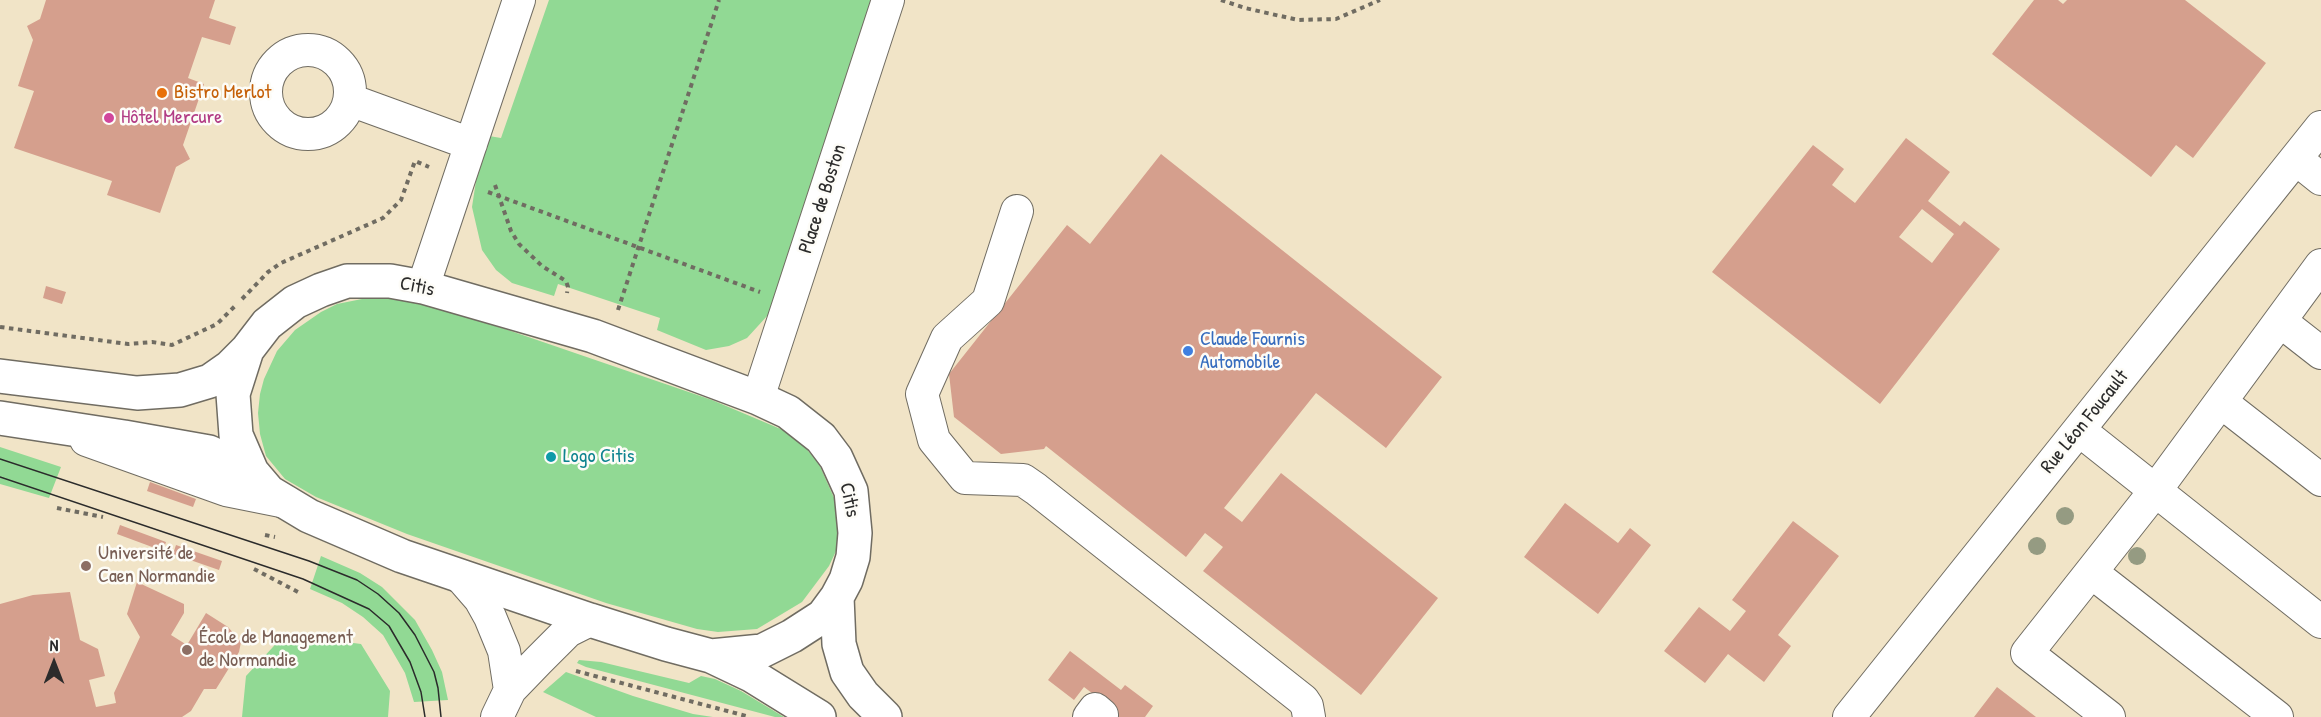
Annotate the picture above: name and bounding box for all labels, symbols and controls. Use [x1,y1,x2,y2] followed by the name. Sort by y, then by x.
[174,81,271,105] place label: Bistro Merlot
[155,86,169,100] marker: Bistro Merlot
[121,106,222,130] place label: Hôtel Mercure
[102,111,116,125] marker: Hôtel Mercure
[794,141,852,257] street label: Place de Boston
[398,272,436,302] street label: Citis
[1200,328,1305,375] place label: Claude Fournis Automobile
[1181,344,1195,358] marker: Claude Fournis Automobile
[2036,365,2134,479] street label: Rue Léon Foucault
[563,445,635,469] place label: Logo Citis
[544,450,558,464] marker: Logo Citis
[834,481,864,519] street label: Citis
[98,542,216,589] place label: Université de Caen Normandie
[79,559,93,573] marker: Université de Caen Normandie
[199,626,353,673] place label: École de Management de Normandie
[24,633,84,693] north arrow
[50,634,58,656] text: N
[180,643,194,657] marker: École de Management de Normandie

